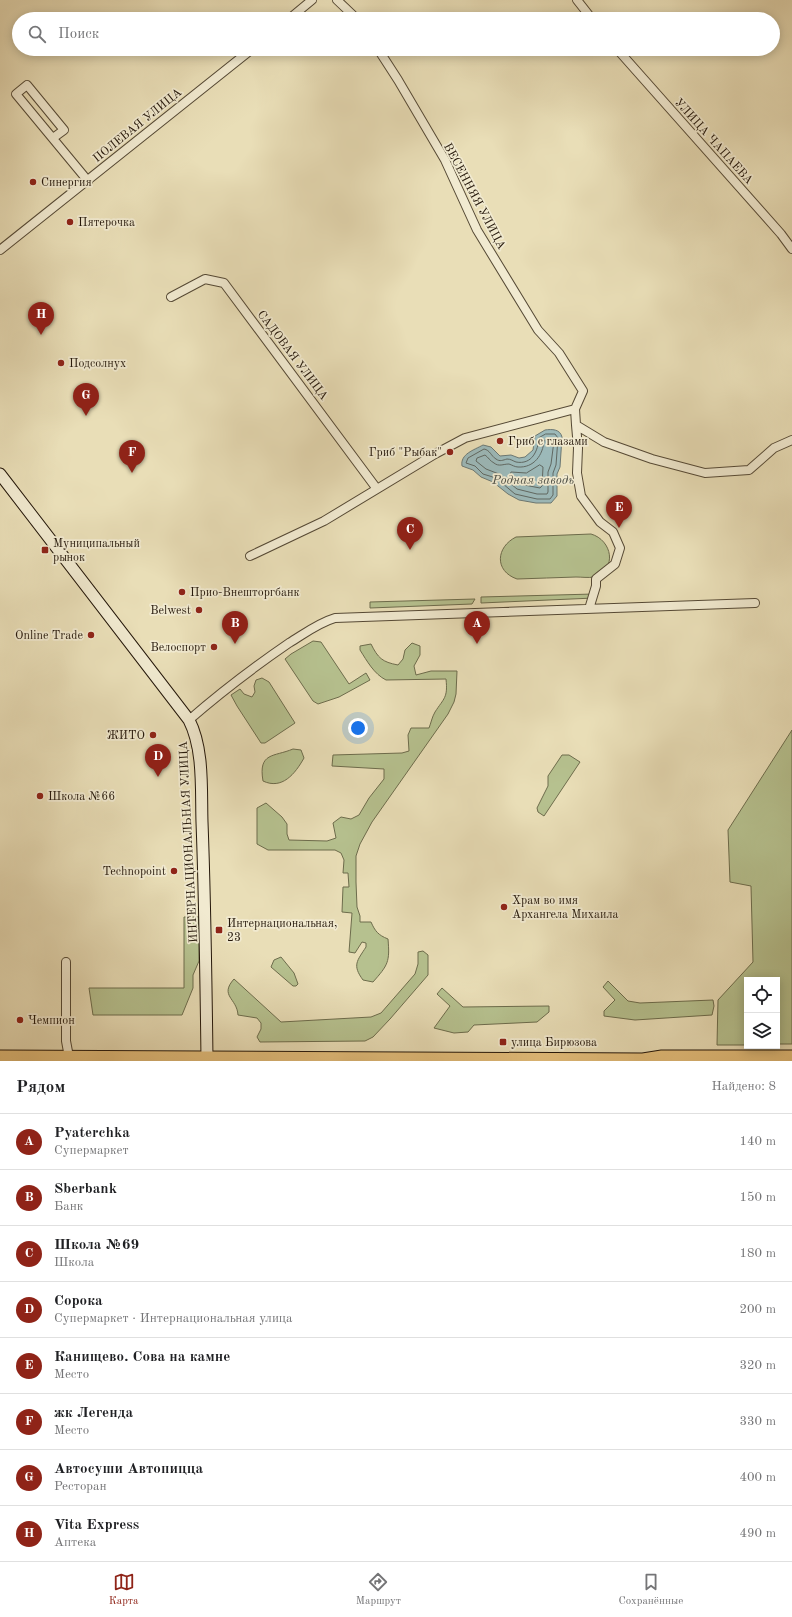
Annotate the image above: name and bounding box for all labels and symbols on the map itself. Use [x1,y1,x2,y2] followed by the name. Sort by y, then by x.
[91,86,184,165] street label: ПОЛЕВАЯ УЛИЦА
[672,97,755,187] street label: УЛИЦА ЧАПАЕВА
[441,141,507,252] street label: ВЕСЕННЯЯ УЛИЦА
[28,177,38,187] marker: Синергия
[41,177,92,189] place label: Синергия
[65,217,75,227] marker: Пятерочка
[78,217,135,229] place label: Пятерочка
[28,302,54,335] pin: H
[255,309,330,403] street label: САДОВАЯ УЛИЦА
[56,358,66,368] marker: Подсолнух
[69,358,126,370] place label: Подсолнух
[73,383,99,416] pin: G
[495,436,505,446] marker: Гриб с глазами
[508,436,588,448] place label: Гриб с глазами
[119,440,145,473] pin: F
[369,447,442,459] place label: Гриб "Рыбак"
[445,447,455,457] marker: Гриб "Рыбак"
[491,474,574,487] water label: Родная заводь
[606,495,632,528] pin: E
[397,517,423,550] pin: C
[53,538,140,564] place label: Муниципальный рынок
[40,545,50,555] marker: Муниципальный рынок
[177,587,187,597] marker: Прио-Внешторгбанк
[190,587,300,599] place label: Прио-Внешторгбанк
[150,605,191,617] place label: Belwest
[194,605,204,615] marker: Belwest
[222,611,248,644] pin: B
[464,611,490,644] pin: A
[15,630,83,642] place label: Online Trade
[86,630,96,640] marker: Online Trade
[151,642,206,654] place label: Велоспорт
[209,642,219,652] marker: Велоспорт
[348,718,368,738] your location
[107,730,145,742] place label: ЖИТО
[148,730,158,740] marker: ЖИТО
[178,741,200,943] street label: ИНТЕРНАЦИОНАЛЬНАЯ УЛИЦА
[145,744,171,777] pin: D
[35,791,45,801] marker: Школа №66
[48,791,115,803] place label: Школа №66
[102,866,166,878] place label: Technopoint
[169,866,179,876] marker: Technopoint
[512,895,618,921] place label: Храм во имя Архангела Михаила
[499,902,509,912] marker: Храм во имя Архангела Михаила
[227,918,337,944] place label: Интернациональная, 23
[214,925,224,935] marker: Интернациональная, 23
[15,1015,25,1025] marker: Чемпион
[28,1015,75,1027] place label: Чемпион
[498,1037,508,1047] marker: улица Бирюзова
[511,1037,597,1049] place label: улица Бирюзова

